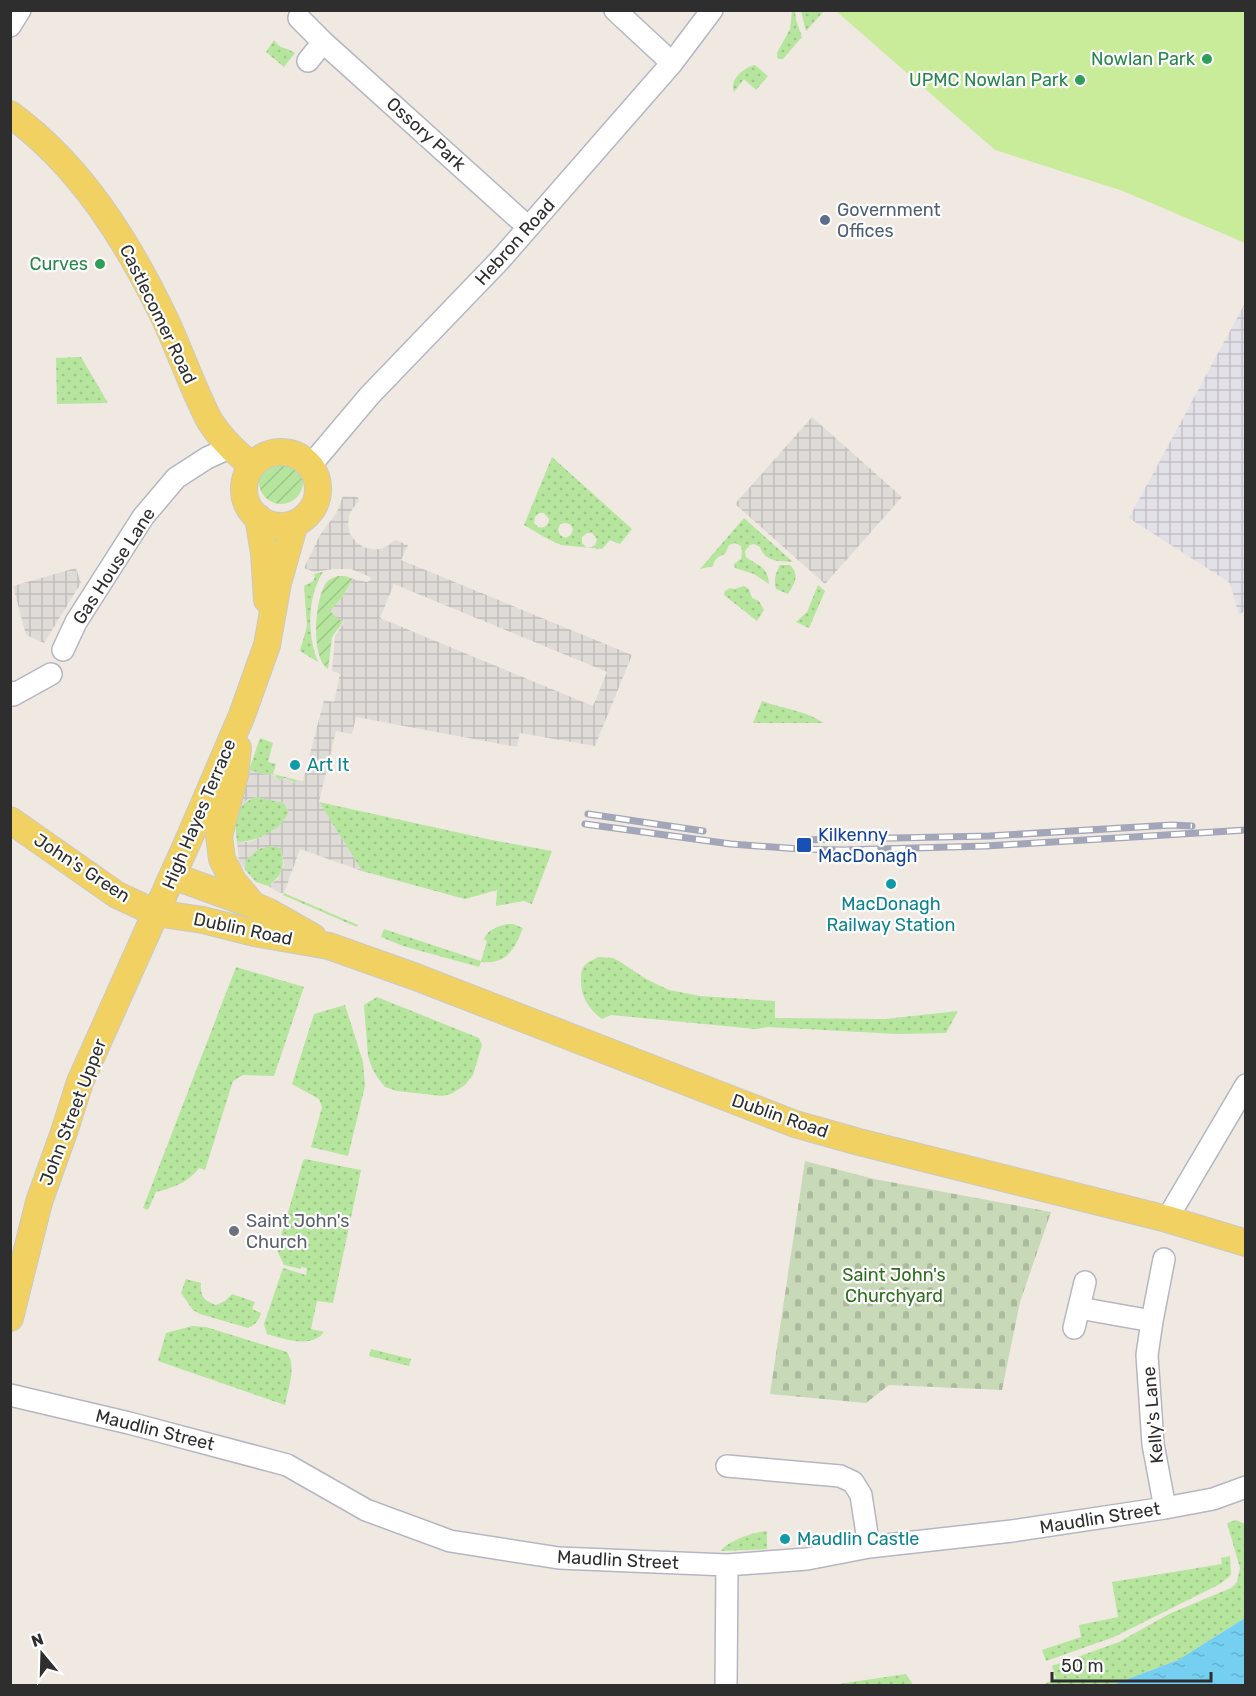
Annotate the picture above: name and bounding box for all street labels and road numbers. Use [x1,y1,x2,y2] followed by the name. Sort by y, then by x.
[382,93,471,176] street label: Ossory Park
[470,194,560,290] street label: Hebron Road
[115,241,201,387] street label: Castlecomer Road
[68,504,160,628] street label: Gas House Lane
[157,736,241,892] street label: High Hayes Terrace
[30,829,134,907] street label: John's Green
[191,908,295,950] street label: Dublin Road
[35,1035,111,1189] street label: John Street Upper
[729,1089,831,1143] street label: Dublin Road
[1138,1366,1168,1464] street label: Kelly's Lane
[93,1405,217,1455] street label: Maudlin Street
[1038,1498,1162,1538] street label: Maudlin Street
[557,1546,679,1574] street label: Maudlin Street

